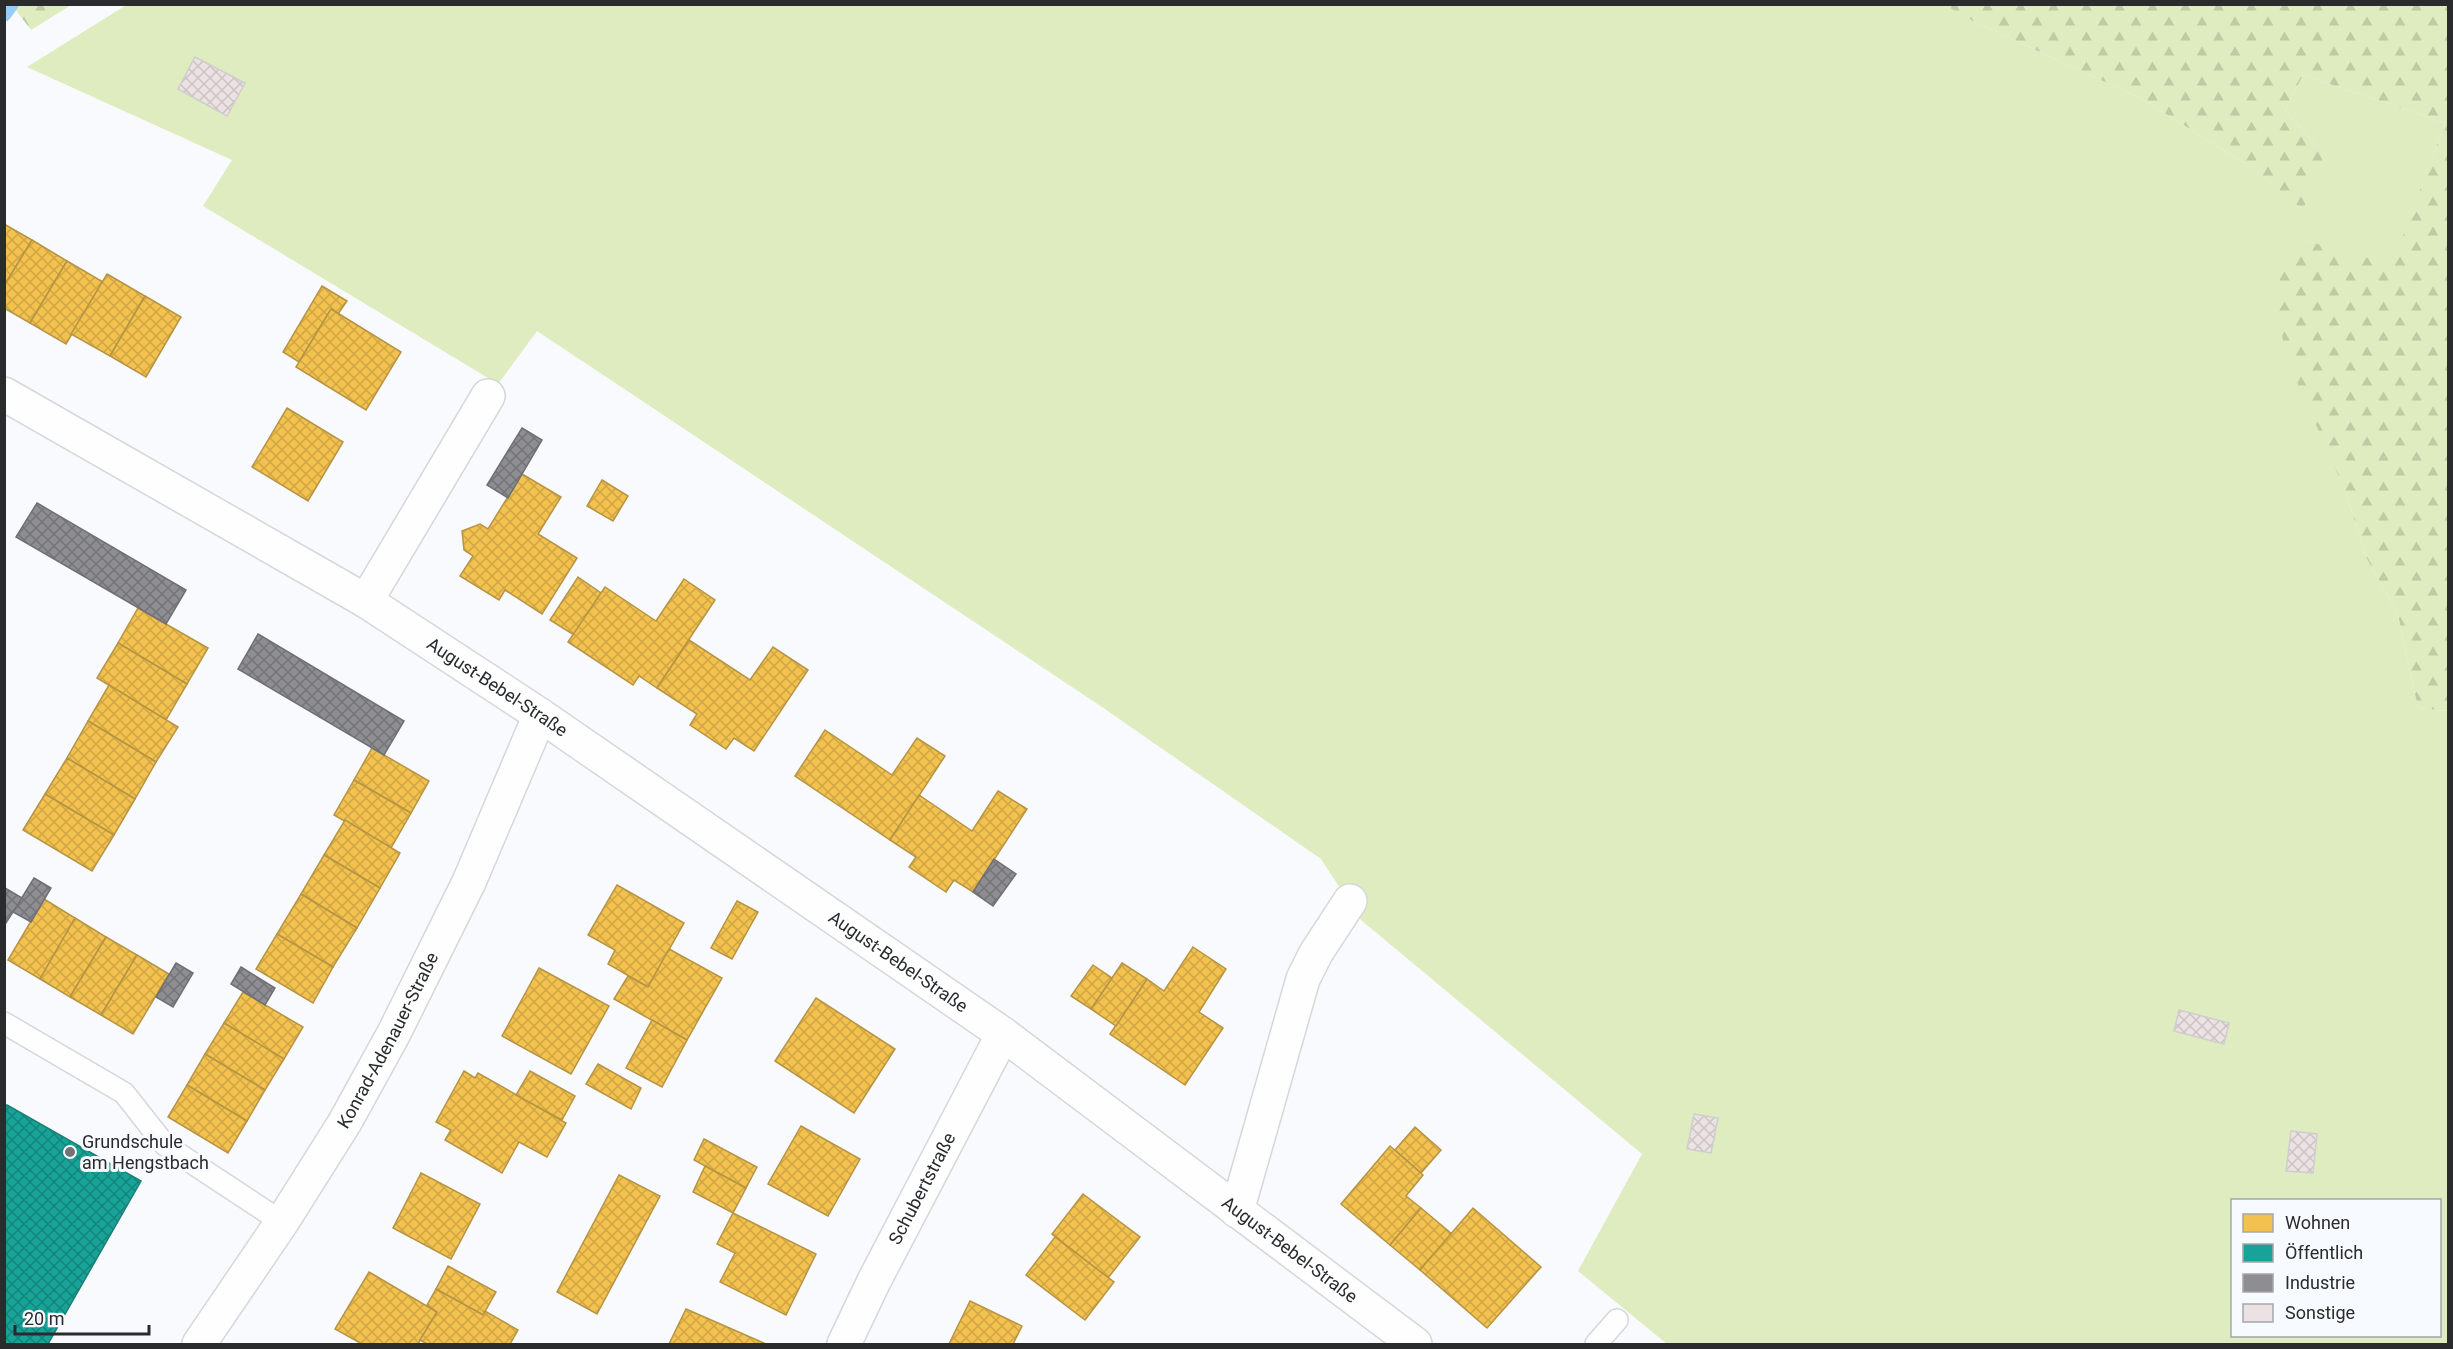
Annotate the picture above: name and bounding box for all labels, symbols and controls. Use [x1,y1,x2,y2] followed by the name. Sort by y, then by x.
[423,633,572,741] street label: August-Bebel-Straße
[825,906,972,1017] street label: August-Bebel-Straße
[333,949,442,1132] street label: Konrad-Adenauer-Straße
[884,1129,960,1248] street label: Schubertstraße
[82,1131,209,1173] place label: Grundschule am Hengstbach
[63,1145,77,1159] marker: Grundschule am Hengstbach
[1218,1192,1362,1307] street label: August-Bebel-Straße
[2231,1199,2441,1337] legend
[2285,1212,2350,1233] text: Wohnen
[2285,1242,2363,1263] text: Öffentlich
[2285,1272,2355,1293] text: Industrie
[15,1298,148,1336] scale bar
[2285,1302,2355,1323] text: Sonstige
[24,1308,64,1329] text: 20 m

